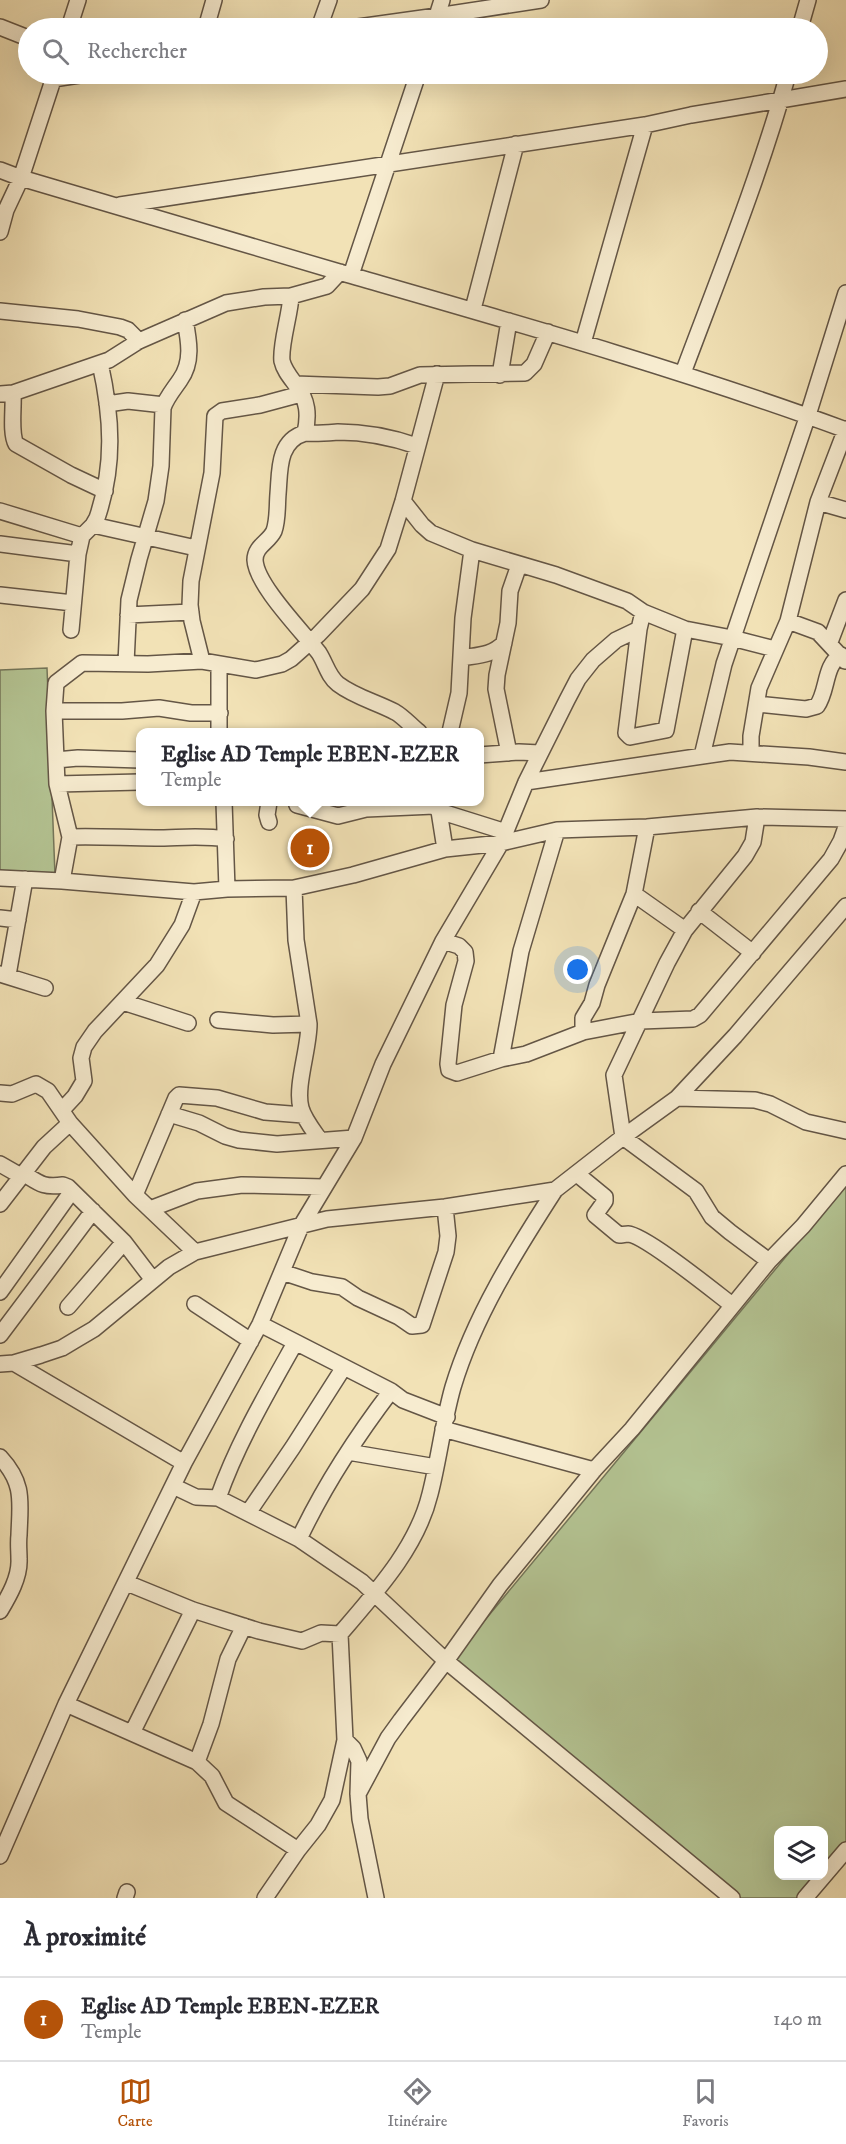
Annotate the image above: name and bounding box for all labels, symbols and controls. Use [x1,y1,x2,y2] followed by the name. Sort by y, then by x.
[18,18,828,84] search box
[39,35,72,68] icon: search
[87,38,187,65] text: Rechercher
[136,728,484,806] popup
[161,741,459,768] text: Eglise AD Temple EBEN-EZER
[161,768,222,793] text: Temple
[290,826,330,870] pin: 1
[563,955,592,984] your location
[774,1826,828,1880] map controls
[774,1826,828,1880] button: layers
[24,1921,146,1954] text: À proximité
[81,1993,379,2020] text: Eglise AD Temple EBEN-EZER
[40,2007,47,2032] text: 1
[773,2007,822,2032] text: 140 m
[81,2020,142,2045] text: Temple
[117,2075,153,2131] tab: Carte
[387,2075,447,2131] tab: Itinéraire
[682,2075,729,2131] tab: Favoris

